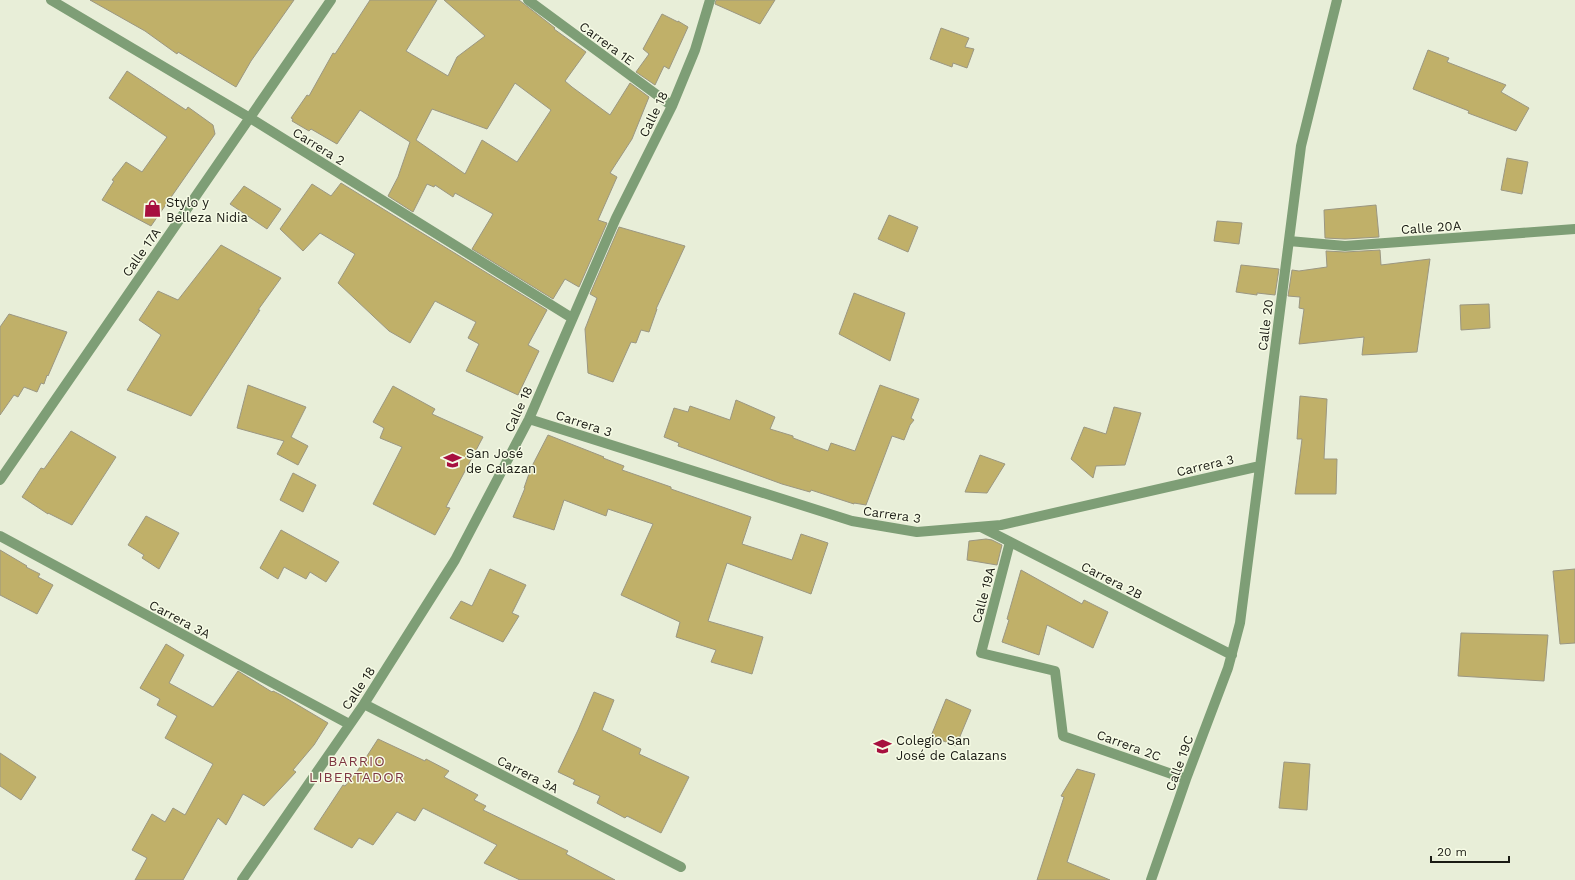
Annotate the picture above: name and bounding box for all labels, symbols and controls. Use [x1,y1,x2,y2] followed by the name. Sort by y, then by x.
[576,19,637,68] street label: Carrera 1E
[636,89,671,140] street label: Calle 18
[290,125,347,168] street label: Carrera 2
[166,195,248,225] place label: Stylo y Belleza Nidia
[143,199,163,219] shop icon: Stylo y Belleza Nidia
[1400,218,1462,237] street label: Calle 20A
[119,225,164,280] street label: Calle 17A
[1255,298,1276,352] street label: Calle 20
[501,384,536,435] street label: Calle 18
[554,407,614,440] street label: Carrera 3
[466,446,536,476] place label: San José de Calazan
[443,450,463,470] school or university icon: San José de Calazan
[1175,452,1235,479] street label: Carrera 3
[862,503,922,526] street label: Carrera 3
[1079,559,1145,602] street label: Carrera 2B
[969,565,998,625] street label: Calle 19A
[147,597,213,642] street label: Carrera 3A
[339,664,378,713] street label: Calle 18
[1095,727,1163,764] street label: Carrera 2C
[896,733,1007,763] place label: Colegio San José de Calazans
[1163,733,1196,793] street label: Calle 19C
[873,737,893,757] school or university icon: Colegio San José de Calazans
[309,753,405,785] district label: BARRIO LIBERTADOR
[495,753,561,797] street label: Carrera 3A
[1431,838,1509,864] scale bar
[1437,845,1467,859] text: 20 m

